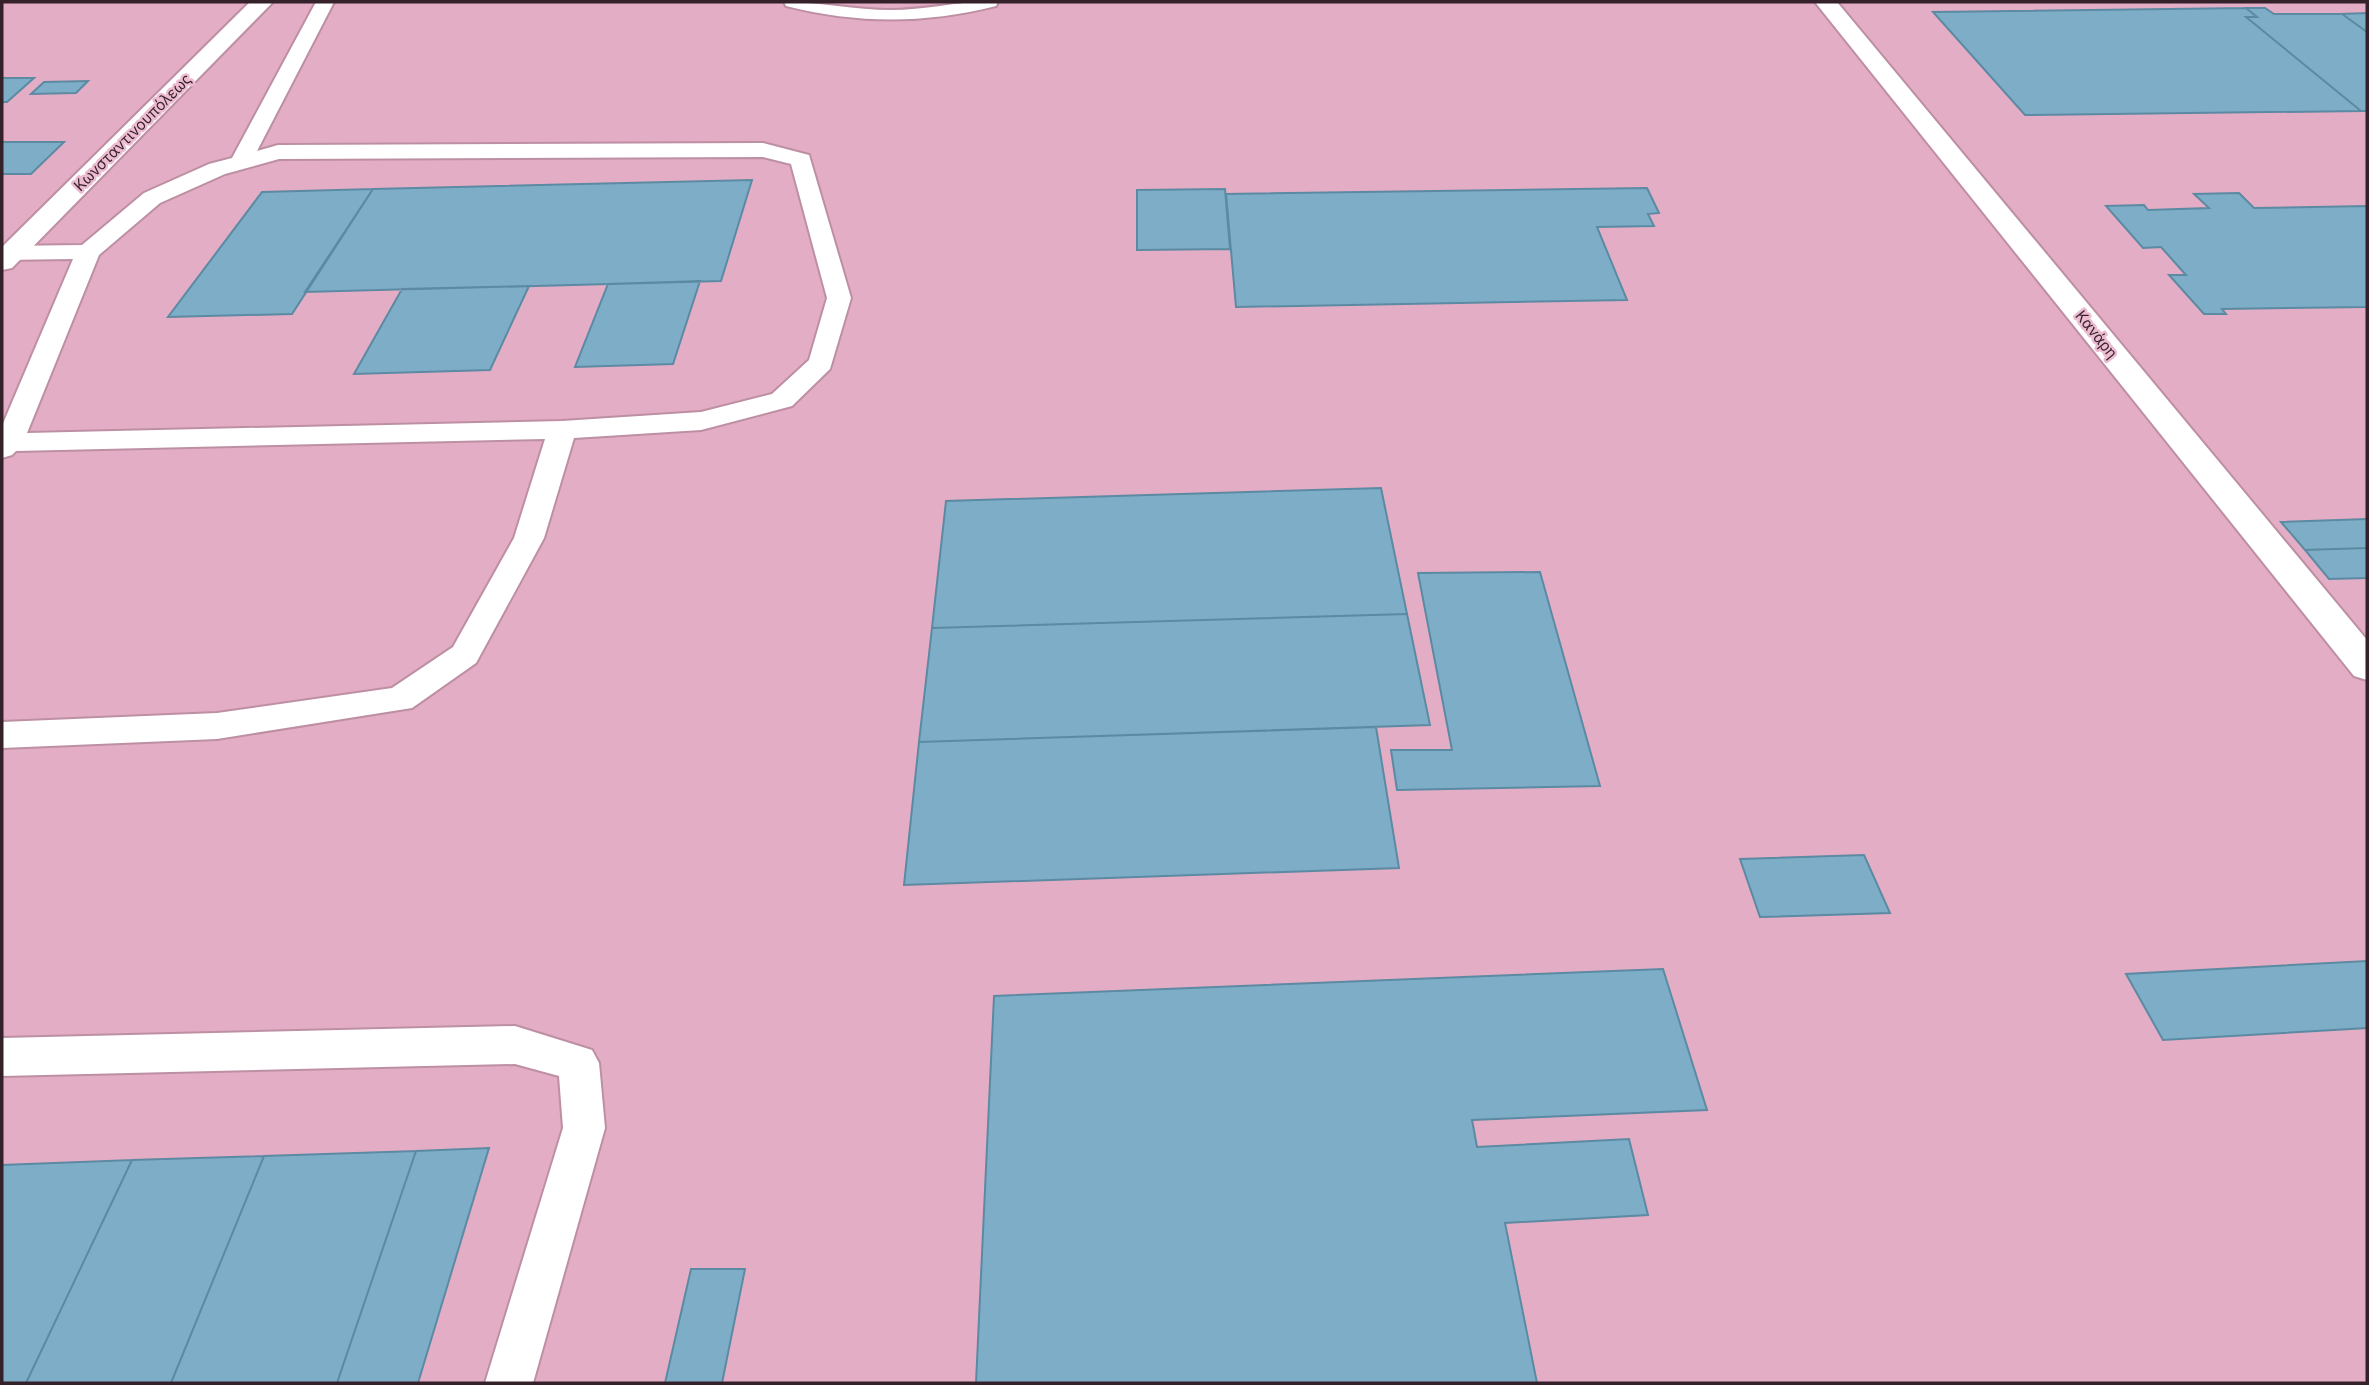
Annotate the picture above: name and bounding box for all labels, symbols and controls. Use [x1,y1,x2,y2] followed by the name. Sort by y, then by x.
[69,69,195,195] street label: Κωνσταντινουπόλεως
[2071,306,2123,362] street label: Κανάρη

